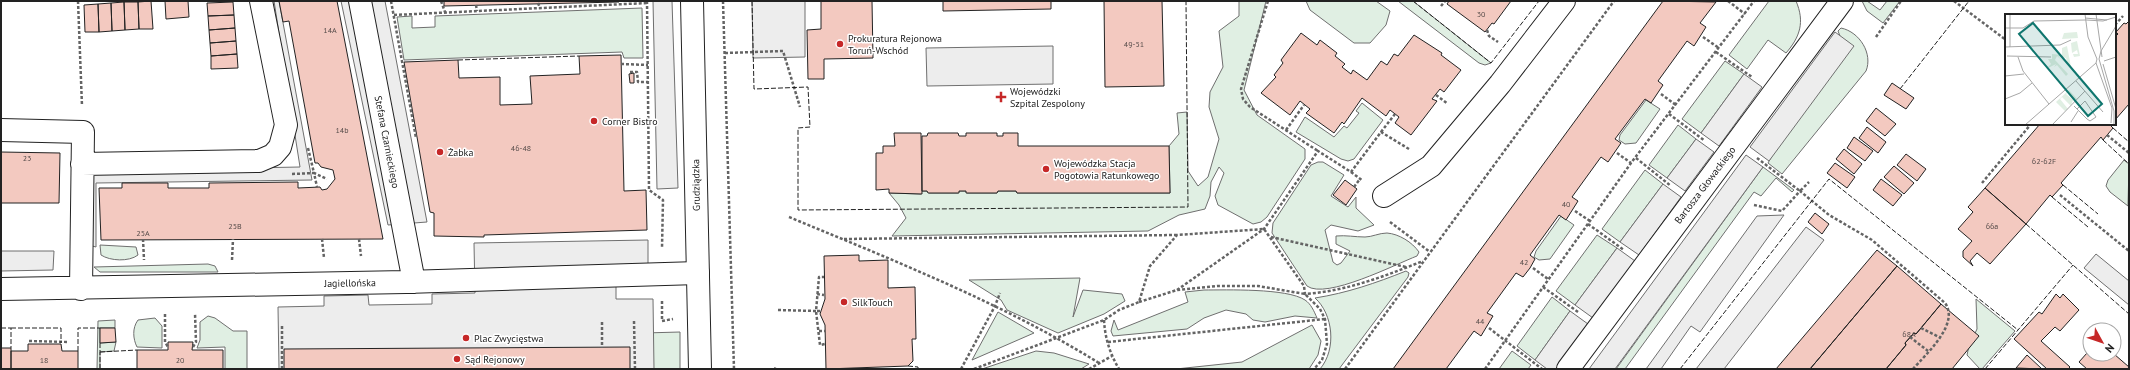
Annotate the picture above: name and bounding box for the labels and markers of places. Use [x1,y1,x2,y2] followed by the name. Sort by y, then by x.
[848,32,942,57] place label: Prokuratura Rejonowa Toruń-Wschód
[835,39,845,49] marker: Prokuratura Rejonowa Toruń-Wschód
[1010,85,1085,110] place label: Wojewódzki Szpital Zespolony
[995,91,1007,103] marker: Wojewódzki Szpital Zespolony
[602,115,658,128] place label: Corner Bistro
[589,116,599,126] marker: Corner Bistro
[448,146,473,159] place label: Żabka
[435,147,445,157] marker: Żabka
[1054,157,1159,182] place label: Wojewódzka Stacja Pogotowia Ratunkowego
[1041,164,1051,174] marker: Wojewódzka Stacja Pogotowia Ratunkowego
[852,296,893,309] place label: SilkTouch
[839,297,849,307] marker: SilkTouch
[474,332,544,345] place label: Plac Zwycięstwa
[461,333,471,343] marker: Plac Zwycięstwa
[465,353,525,366] place label: Sąd Rejonowy
[452,354,462,364] marker: Sąd Rejonowy

